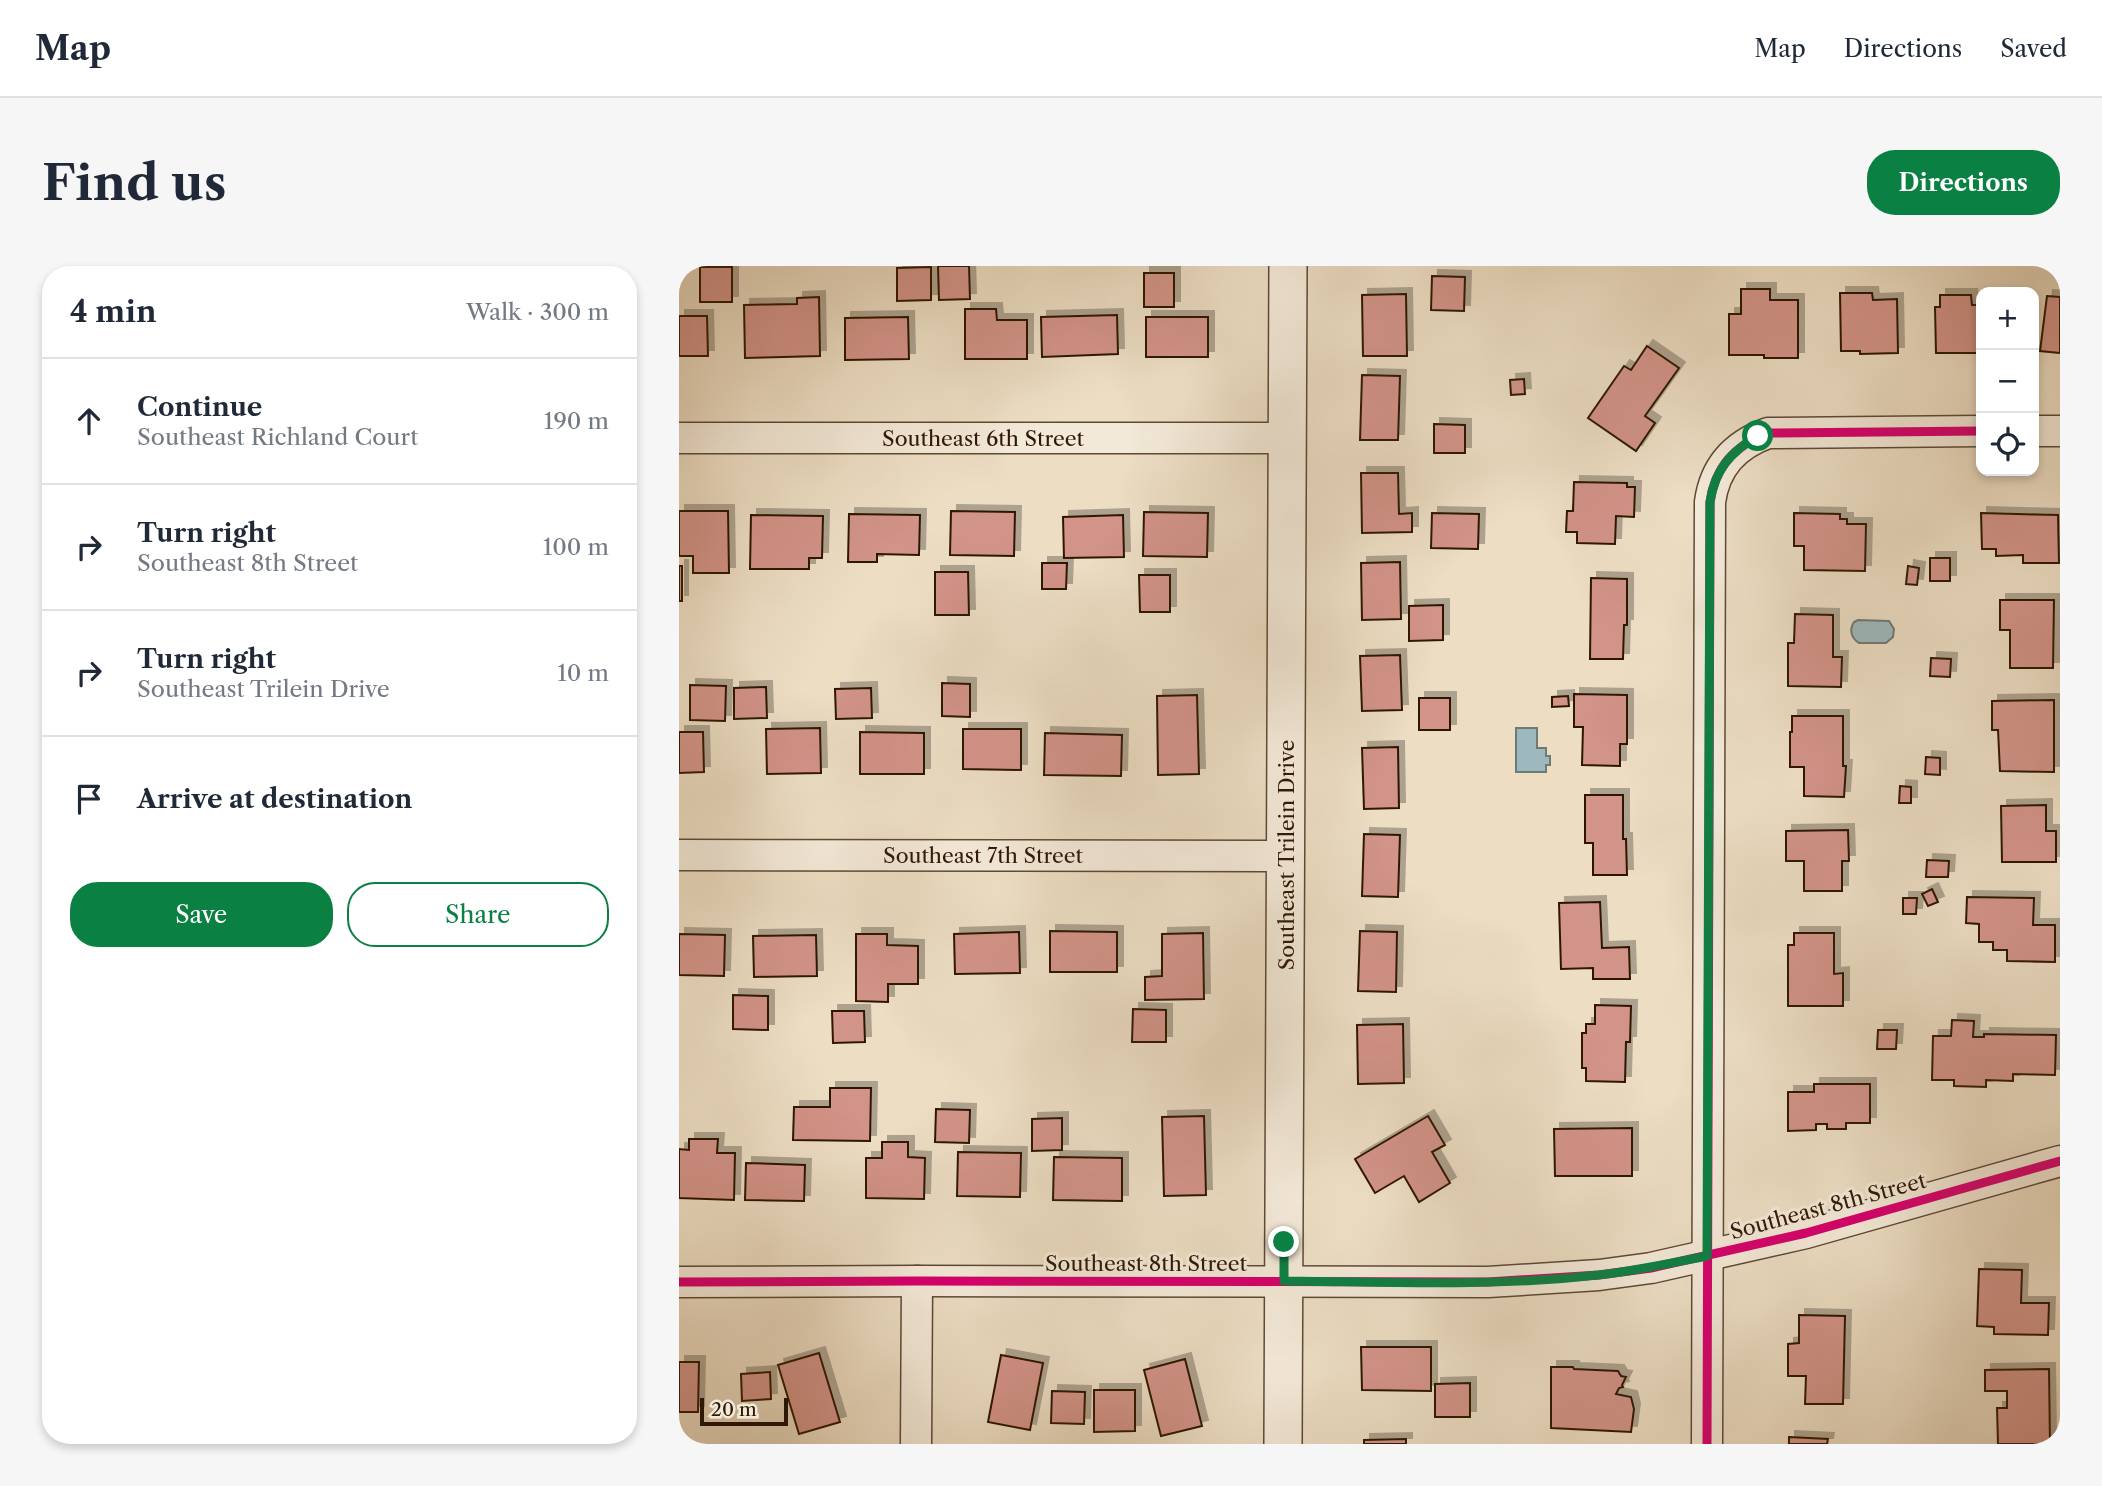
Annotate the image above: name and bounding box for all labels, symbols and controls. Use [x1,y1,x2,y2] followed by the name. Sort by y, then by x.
[35,28,111,69] text: Map
[1754,34,1806,63] text: Map
[1844,34,1962,63] text: Directions
[2000,34,2067,63] text: Saved
[1867,150,2060,215] button: Directions
[42,152,226,213] text: Find us
[1976,287,2039,476] map controls
[1976,287,2039,350] button: +
[70,293,156,330] text: 4 min
[466,298,609,326] text: Walk · 300 m
[1976,350,2039,413] button: −
[137,391,262,423] text: Continue
[70,402,108,440] icon: ahead
[544,407,609,435] text: 190 m
[1976,413,2039,476] button: locate
[1742,420,1773,451] route start
[137,423,418,451] text: Southeast Richland Court
[882,426,1084,451] street label: Southeast 6th Street
[137,517,276,549] text: Turn right
[70,528,108,566] icon: right
[543,533,609,561] text: 100 m
[137,549,358,577] text: Southeast 8th Street
[137,643,276,675] text: Turn right
[70,654,108,692] icon: right
[557,659,609,687] text: 10 m
[137,675,390,703] text: Southeast Trilein Drive
[1274,740,1299,970] street label: Southeast Trilein Drive
[70,780,108,818] icon: arrive
[137,783,412,815] text: Arrive at destination
[883,843,1084,868] street label: Southeast 7th Street
[70,882,333,947] button: Save
[347,882,609,947] button: Share
[1727,1168,1929,1244] street label: Southeast 8th Street
[1268,1226,1299,1257] route end
[1045,1251,1248,1276] street label: Southeast 8th Street
[700,1395,787,1427] scale bar
[711,1398,757,1421] text: 20 m

